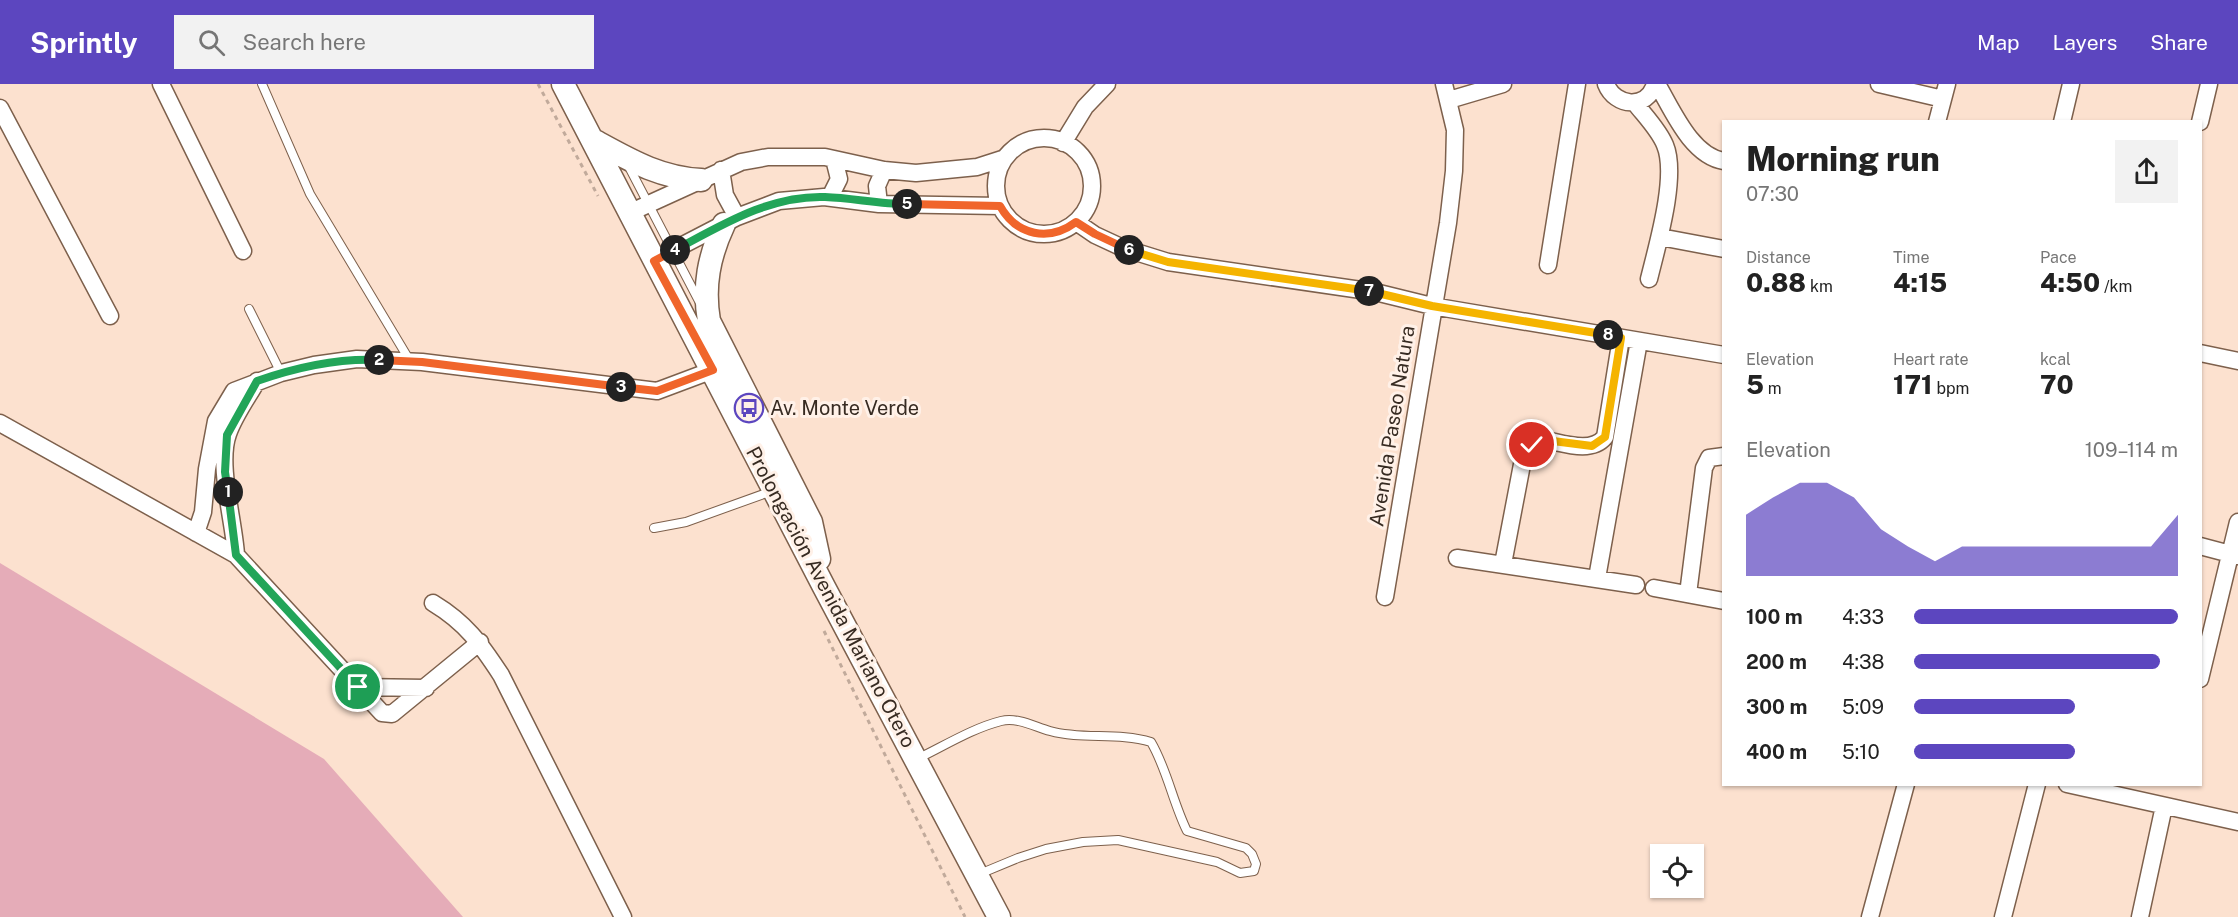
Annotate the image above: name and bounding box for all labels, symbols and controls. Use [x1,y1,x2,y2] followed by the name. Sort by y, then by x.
[174,15,594,69] search box
[30,26,138,59] text: Sprintly
[195,26,228,59] icon: search
[243,29,366,55] text: Search here
[1977,30,2020,55] text: Map
[2053,30,2117,55] text: Layers
[2150,30,2208,55] text: Share
[1746,140,1940,178] text: Morning run
[2115,140,2178,203] button: share
[1746,182,1799,206] text: 07:30
[892,189,922,219] pin: 5
[902,194,912,213] text: 5
[660,235,690,265] pin: 4
[1114,235,1144,265] pin: 6
[670,240,680,259] text: 4
[1124,240,1134,259] text: 6
[1746,248,1811,267] text: Distance
[1893,248,1929,267] text: Time
[2040,248,2077,267] text: Pace
[1746,267,1806,298] text: 0.88
[1893,267,1947,298] text: 4:15
[2040,267,2100,298] text: 4:50
[1354,276,1384,306] pin: 7
[1806,277,1833,296] text: km
[2100,277,2132,296] text: /km
[1364,281,1374,300] text: 7
[1593,320,1623,350] pin: 8
[1364,324,1420,528] street label: Avenida Paseo Natura
[1603,325,1613,344] text: 8
[364,345,394,375] pin: 2
[374,350,384,369] text: 2
[1746,350,1814,369] text: Elevation
[1893,350,1969,369] text: Heart rate
[2040,350,2071,369] text: kcal
[1746,369,1764,400] text: 5
[1893,369,1933,400] text: 171
[2040,369,2074,400] text: 70
[606,372,636,402] pin: 3
[616,377,626,396] text: 3
[1764,379,1782,398] text: m
[1933,379,1969,398] text: bpm
[733,392,765,424] bus stop icon: Av. Monte Verde
[770,396,919,420] place label: Av. Monte Verde
[1506,419,1557,470] pin
[1515,428,1548,461] icon: check
[1746,438,1831,462] text: Elevation
[2085,438,2178,462] text: 109–114 m
[741,442,921,752] street label: Prolongación Avenida Mariano Otero
[213,477,243,507] pin: 1
[225,482,231,501] text: 1
[1746,605,1803,629] text: 100 m
[1842,605,1884,629] text: 4:33
[1746,650,1807,674] text: 200 m
[1842,650,1885,674] text: 4:38
[332,661,383,712] pin
[341,670,374,703] icon: arrive
[1746,695,1807,719] text: 300 m
[1842,695,1884,719] text: 5:09
[1746,740,1807,764] text: 400 m
[1842,740,1880,764] text: 5:10
[1650,844,1704,898] map controls
[1650,844,1704,898] button: locate

